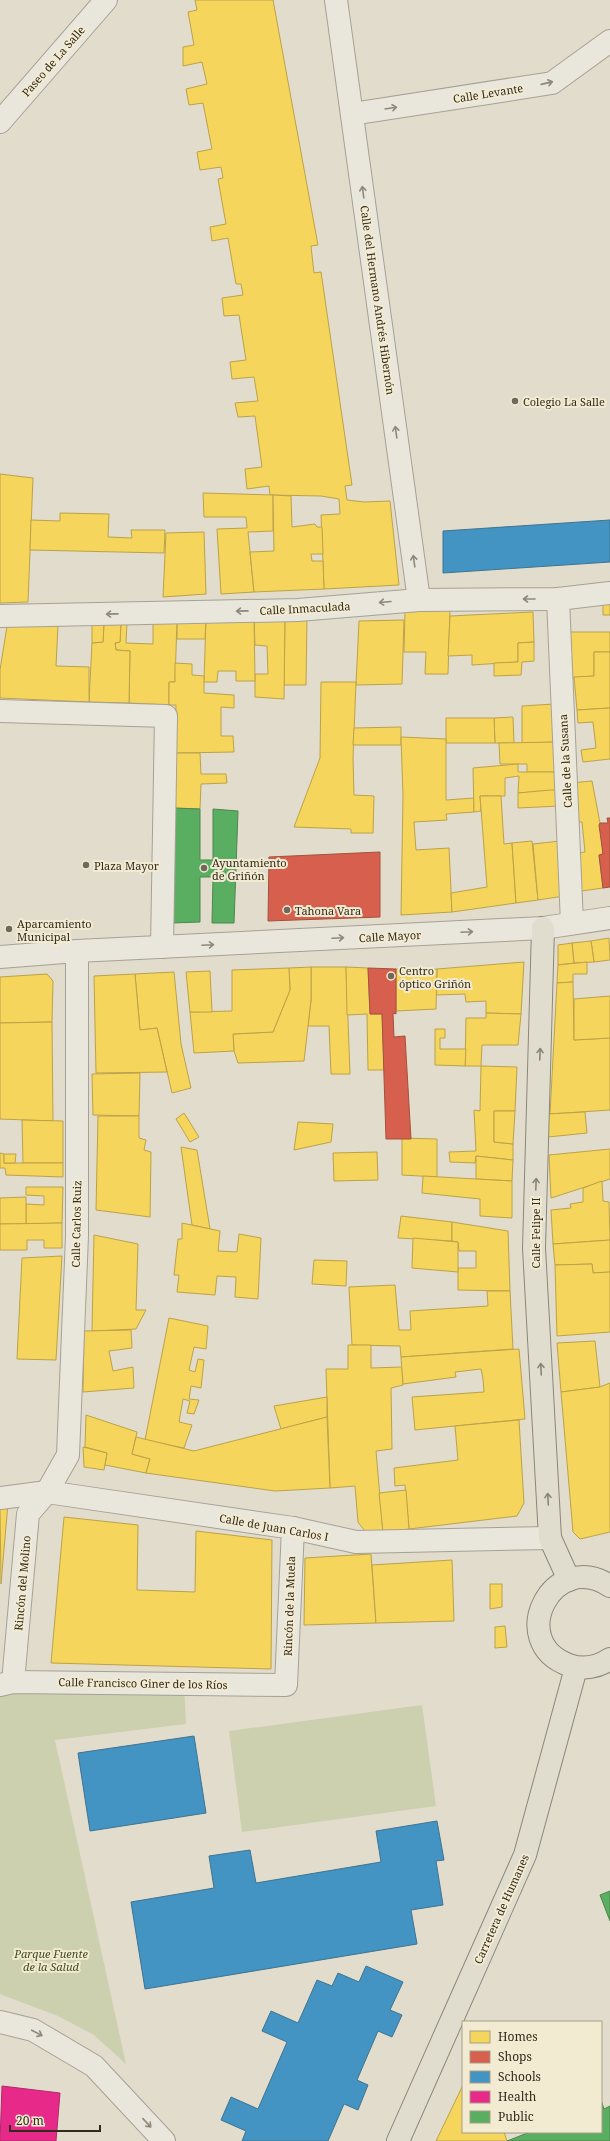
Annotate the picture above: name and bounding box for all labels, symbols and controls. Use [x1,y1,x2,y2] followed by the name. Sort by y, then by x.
[18,22,88,100] street label: Paseo de La Salle
[540,79,553,87] one-way arrow
[452,80,524,106] street label: Calle Levante
[384,104,397,112] one-way arrow
[359,186,367,199] one-way arrow
[357,204,399,396] street label: Calle del Hermano Andrés Hibernón
[523,394,605,409] place label: Colegio La Salle
[510,396,520,406] marker: Colegio La Salle
[392,426,400,439] one-way arrow
[410,555,418,568] one-way arrow
[523,595,536,603] one-way arrow
[259,598,351,618] street label: Calle Inmaculada
[379,599,392,606] one-way arrow
[236,607,249,615] one-way arrow
[106,610,119,618] one-way arrow
[555,714,575,808] street label: Calle de la Susana
[212,855,287,883] place label: Ayuntamiento de Griñón
[94,858,160,873] place label: Plaza Mayor
[81,860,91,870] marker: Plaza Mayor
[199,863,209,873] marker: Ayuntamiento de Griñón
[295,903,361,918] place label: Tahona Vara
[282,905,292,915] marker: Tahona Vara
[17,916,92,944] place label: Aparcamiento Municipal
[4,924,14,934] marker: Aparcamiento Municipal
[358,927,422,945] street label: Calle Mayor
[460,928,473,935] one-way arrow
[331,935,344,942] one-way arrow
[201,942,214,949] one-way arrow
[399,963,471,991] place label: Centro óptico Griñón
[386,971,396,981] marker: Centro óptico Griñón
[536,1048,543,1061] one-way arrow
[532,1178,540,1191] one-way arrow
[68,1180,84,1268] street label: Calle Carlos Ruiz
[528,1198,543,1268] street label: Calle Felipe II
[537,1363,544,1376] one-way arrow
[544,1493,552,1506] one-way arrow
[218,1510,330,1544] street label: Calle de Juan Carlos I
[10,1535,34,1631] street label: Rincón del Molino
[280,1556,298,1656] street label: Rincón de la Muela
[58,1674,228,1692] street label: Calle Francisco Giner de los Ríos
[470,1852,532,1966] street label: Carretera de Humanes
[13,1946,88,1974] park label: Parque Fuente de la Salud
[462,2021,602,2133] legend
[498,2028,538,2045] text: Homes
[31,2030,43,2037] one-way arrow
[498,2048,532,2065] text: Shops
[498,2068,541,2085] text: Schools
[498,2088,537,2105] text: Health
[10,2107,100,2133] scale bar
[498,2108,534,2125] text: Public
[16,2112,44,2129] text: 20 m
[143,2118,152,2128] one-way arrow

